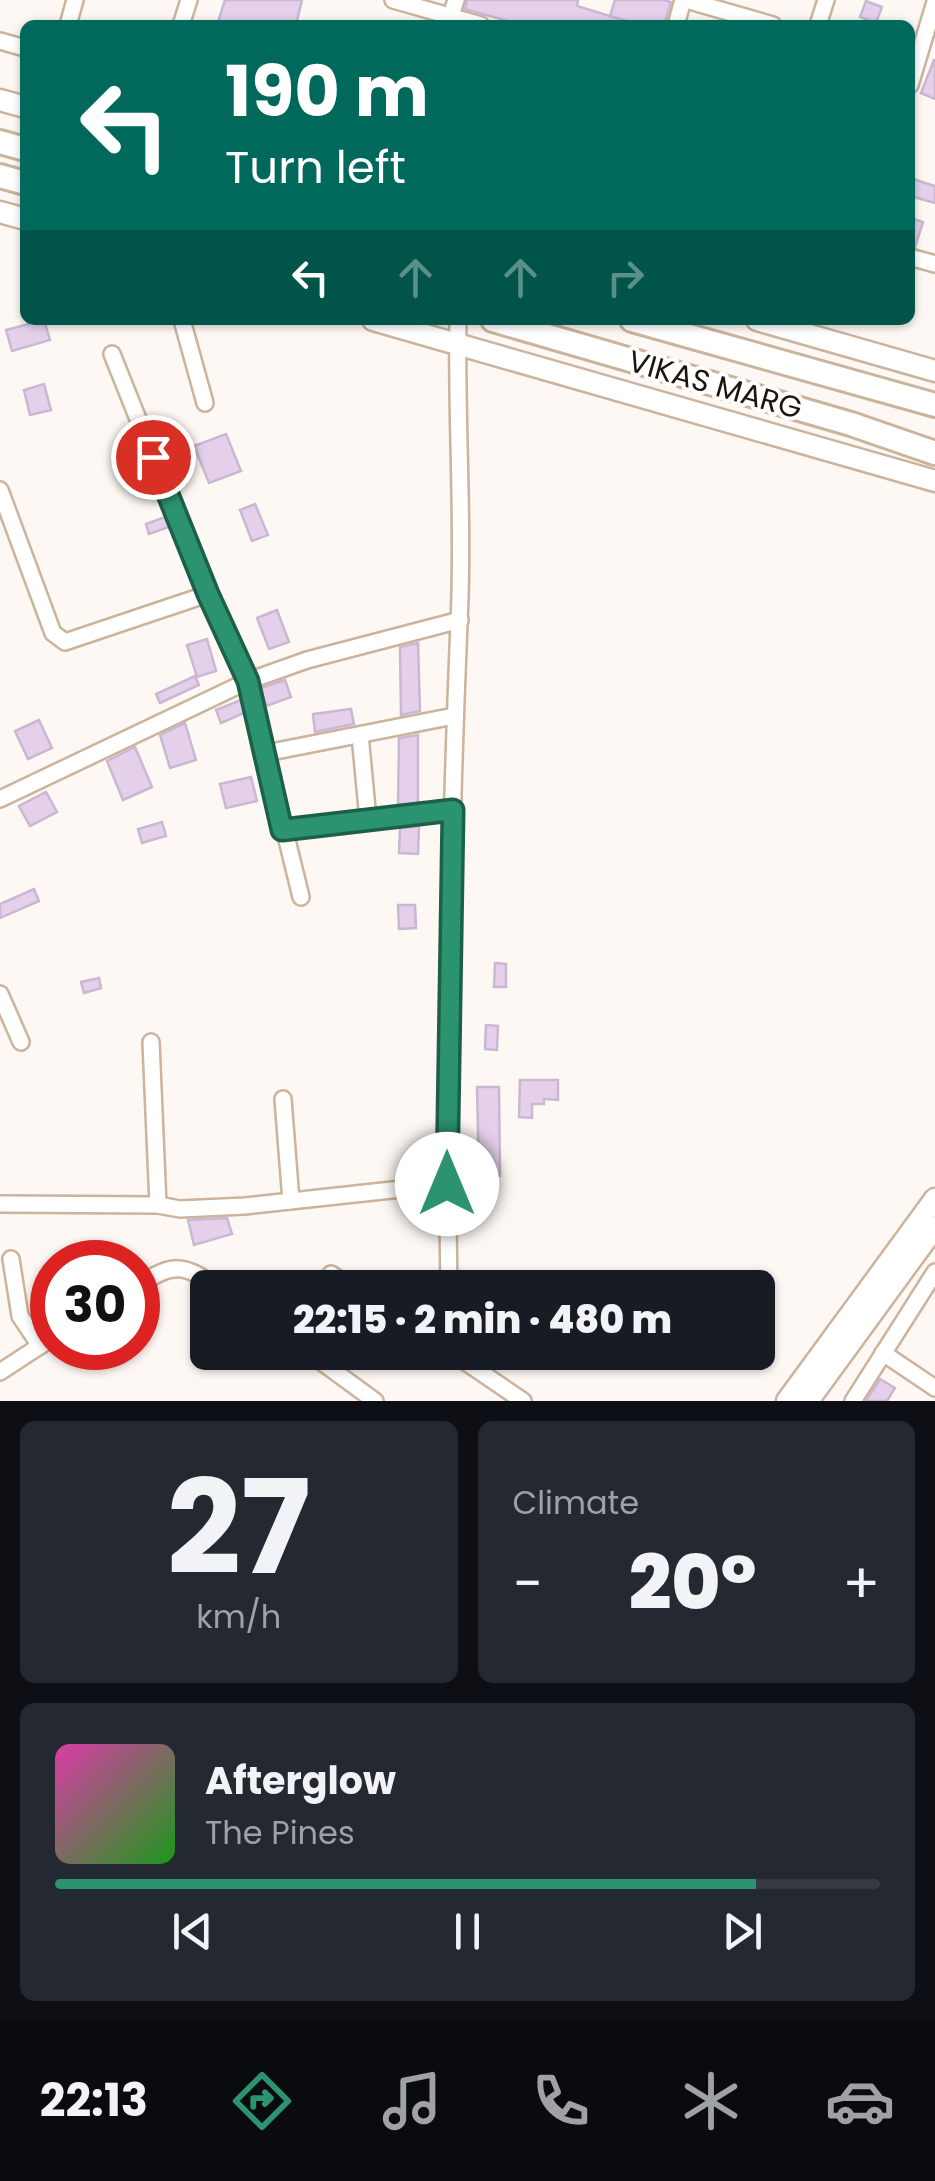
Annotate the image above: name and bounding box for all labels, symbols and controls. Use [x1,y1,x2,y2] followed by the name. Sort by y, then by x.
[225,42,429,141] text: 190 m
[60,60,190,190] icon: left
[225,136,406,199] text: Turn left
[283,250,338,305] icon: left
[388,250,443,305] icon: ahead
[493,250,548,305] icon: ahead
[598,250,653,305] icon: right
[623,339,807,430] street label: VIKAS MARG
[111,415,196,500] pin
[126,430,181,485] icon: arrive
[395,1132,499,1236] position arrow
[30,1240,160,1370] speed limit sign: 30
[293,1293,672,1346] text: 22:15 · 2 min · 480 m
[167,1436,311,1619] text: 27
[513,1480,639,1525] text: Climate
[629,1530,757,1635] text: 20°
[513,1545,543,1622] text: −
[842,1545,880,1622] text: +
[196,1594,281,1639] text: km/h
[205,1754,396,1807] text: Afterglow
[205,1810,355,1855] text: The Pines
[165,1904,220,1959] icon: previous
[440,1904,495,1959] icon: pause
[715,1904,770,1959] icon: next
[227,2066,297,2136] icon: directions
[377,2066,447,2136] icon: music
[526,2066,596,2136] icon: phone
[676,2066,746,2136] icon: climate
[825,2066,895,2136] icon: car
[40,2069,148,2132] text: 22:13

